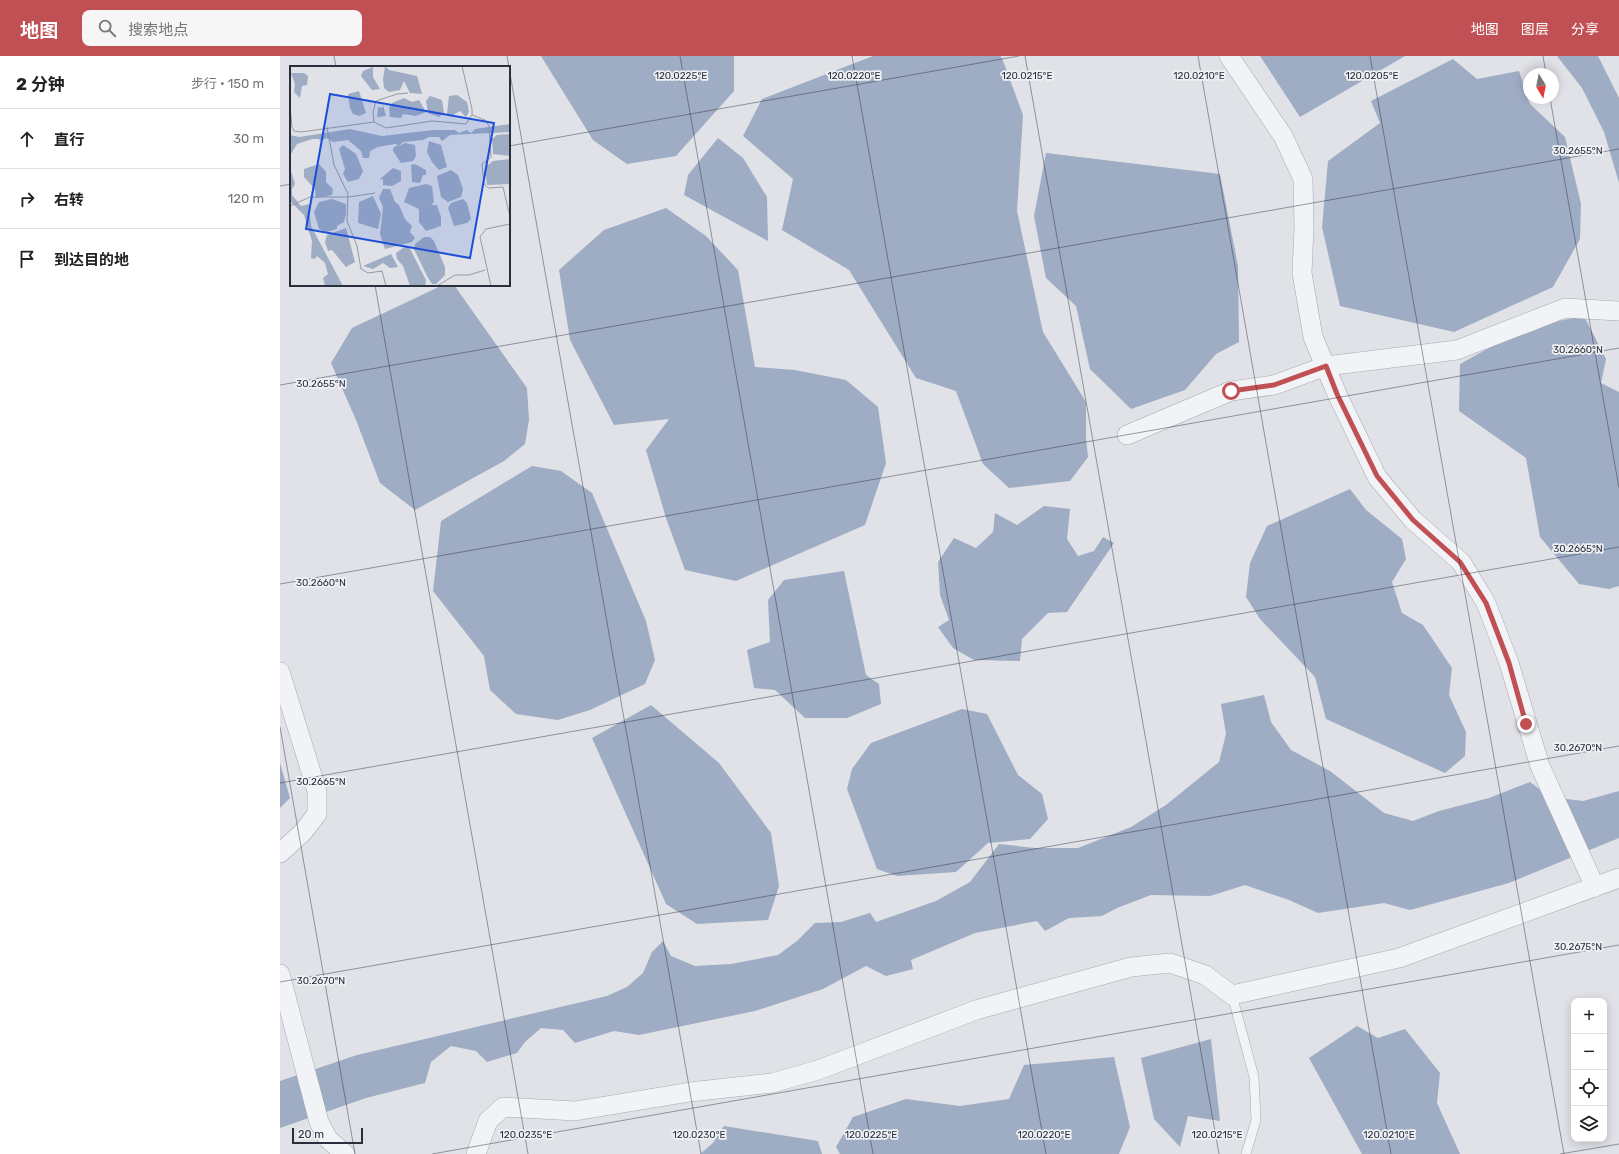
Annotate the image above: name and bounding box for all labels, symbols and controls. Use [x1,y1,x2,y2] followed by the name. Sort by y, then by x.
[82,10,362,46] search box
[96,17,118,39] icon: search
[20,19,58,42] text: 地图
[128,21,188,39] text: 搜索地点
[1471,21,1499,38] text: 地图
[1521,21,1549,38] text: 图层
[1571,21,1599,38] text: 分享
[290,66,510,286] inset map
[1523,68,1559,104] north arrow
[655,70,707,82] text: 120.0225°E
[827,70,881,82] text: 120.0220°E
[1001,70,1053,82] text: 120.0215°E
[1173,70,1225,82] text: 120.0210°E
[1345,70,1399,82] text: 120.0205°E
[16,74,65,94] text: 2 分钟
[191,76,264,91] text: 步行 · 150 m
[16,128,38,150] icon: ahead
[54,131,84,149] text: 直行
[233,131,264,146] text: 30 m
[1553,145,1603,157] text: 30.2655°N
[16,188,38,210] icon: right
[54,191,84,209] text: 右转
[228,191,264,206] text: 120 m
[16,248,38,270] icon: arrive
[54,251,129,269] text: 到达目的地
[1553,344,1603,356] text: 30.2660°N
[296,378,346,390] text: 30.2655°N
[1222,382,1240,400] route start
[1553,543,1603,555] text: 30.2665°N
[296,577,346,589] text: 30.2660°N
[1517,715,1535,733] route end
[1554,742,1602,754] text: 30.2670°N
[296,776,346,788] text: 30.2665°N
[1554,941,1602,953] text: 30.2675°N
[297,975,345,987] text: 30.2670°N
[1571,998,1607,1142] map controls
[1571,998,1607,1034] button: +
[1571,1034,1607,1070] button: −
[1571,1070,1607,1106] button: locate
[1571,1106,1607,1142] button: layers
[292,1126,363,1145] scale bar
[298,1128,324,1141] text: 20 m
[500,1129,552,1141] text: 120.0235°E
[672,1129,726,1141] text: 120.0230°E
[845,1129,897,1141] text: 120.0225°E
[1017,1129,1071,1141] text: 120.0220°E
[1191,1129,1243,1141] text: 120.0215°E
[1363,1129,1415,1141] text: 120.0210°E

